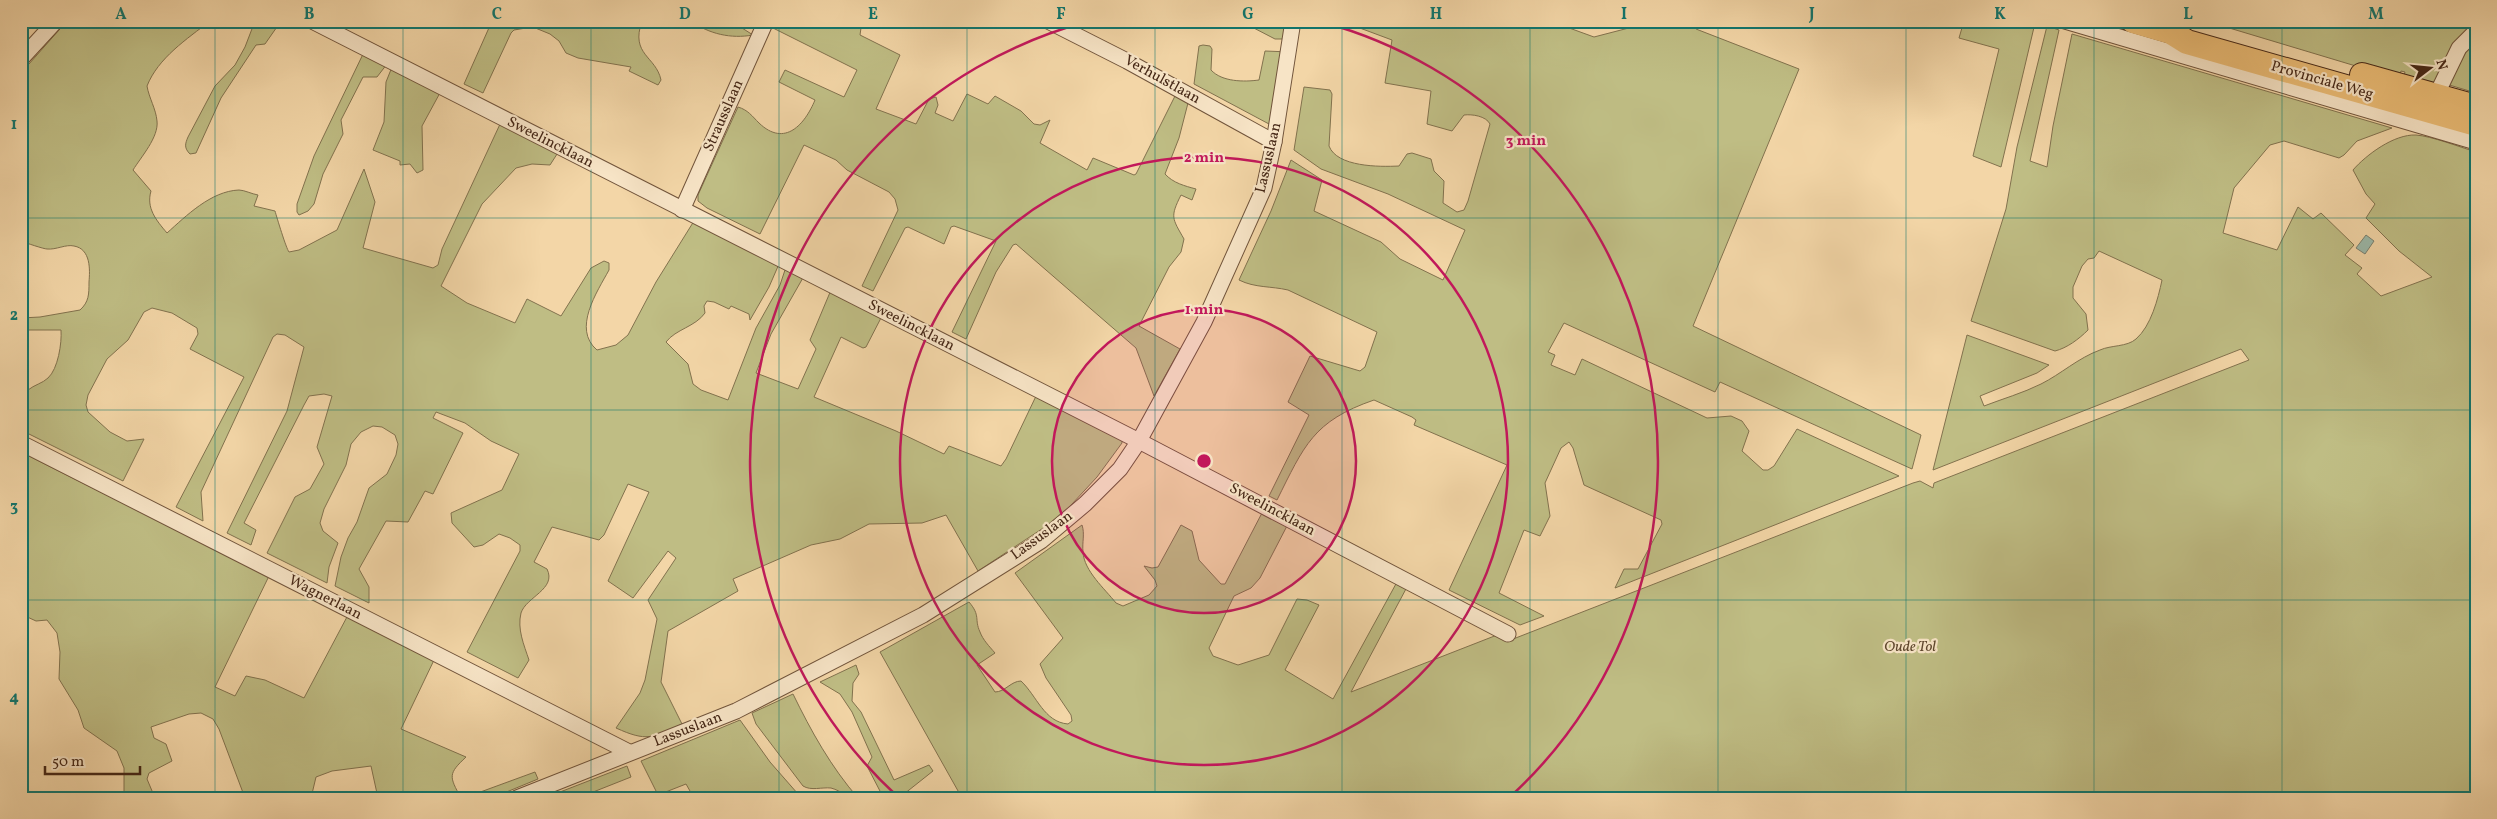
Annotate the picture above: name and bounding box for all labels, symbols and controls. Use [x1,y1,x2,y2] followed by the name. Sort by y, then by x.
[115,4,127,26] text: A
[304,4,315,26] text: B
[492,4,502,26] text: C
[679,4,691,26] text: D
[868,4,878,26] text: E
[1056,4,1066,26] text: F
[1242,4,1254,26] text: G
[1430,4,1442,26] text: H
[1621,4,1627,26] text: I
[1808,4,1815,26] text: J
[1994,4,2006,26] text: K
[2183,4,2193,26] text: L
[2368,4,2384,26] text: M
[2404,42,2454,92] north arrow
[1120,50,1204,110] street label: Verhulstlaan
[2268,56,2376,106] street label: Provinciale Weg
[2431,57,2452,72] text: N
[699,77,749,155] street label: Strausslaan
[503,112,597,174] street label: Sweelincklaan
[11,114,17,136] text: 1
[1251,121,1287,195] street label: Lassuslaan
[1506,131,1546,152] text: 3 min
[1184,148,1224,169] text: 2 min
[864,295,958,357] street label: Sweelincklaan
[1185,300,1223,321] text: 1 min
[10,305,18,327] text: 2
[1195,452,1213,470] centre of rings
[1225,478,1319,542] street label: Sweelincklaan
[10,496,18,518] text: 3
[1007,506,1077,566] street label: Lassuslaan
[285,571,365,626] street label: Wagnerlaan
[1884,637,1936,658] park label: Oude Tol
[9,687,19,709] text: 4
[651,707,725,753] street label: Lassuslaan
[45,744,140,776] scale bar
[52,752,84,773] text: 50 m

